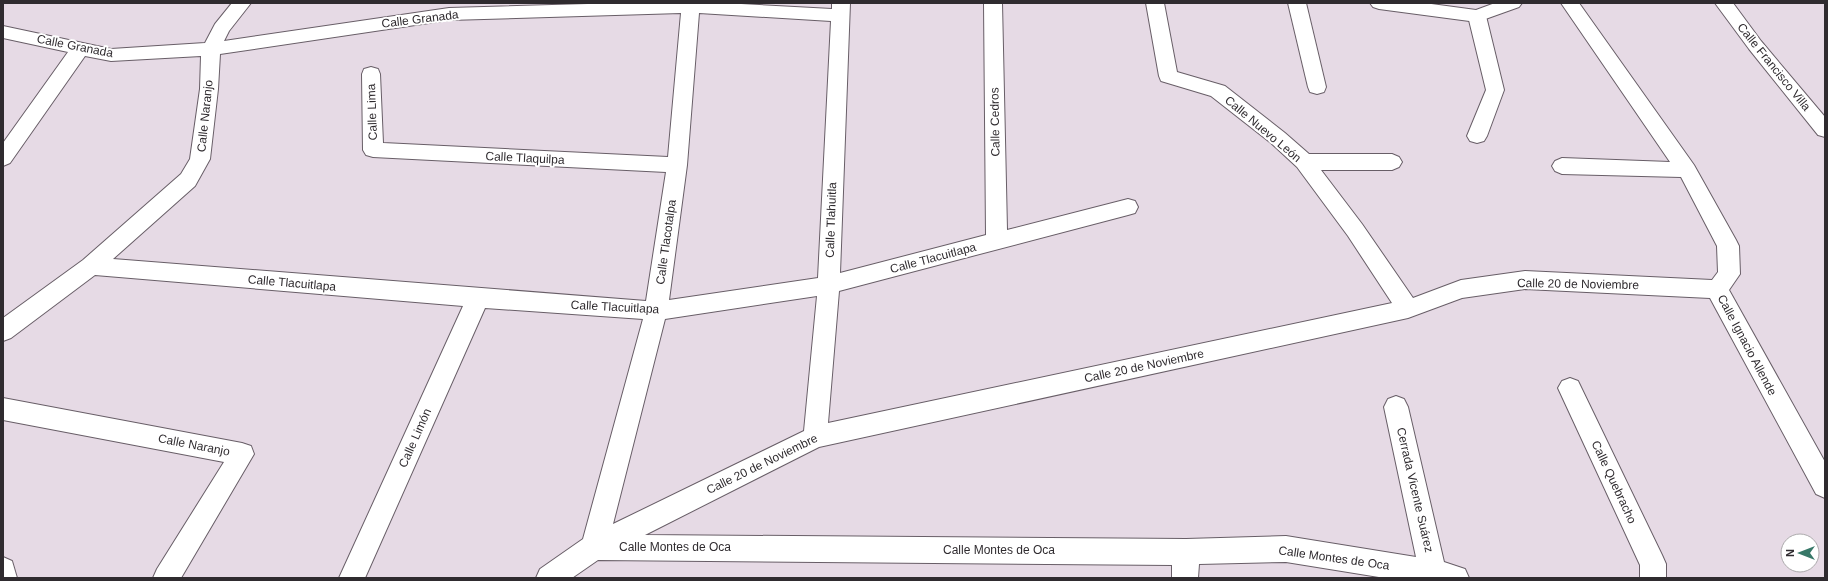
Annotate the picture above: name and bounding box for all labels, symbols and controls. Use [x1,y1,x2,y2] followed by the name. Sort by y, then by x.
[381,7,460,31] street label: Calle Granada
[1734,20,1814,114] street label: Calle Francisco Villa
[36,32,115,60] street label: Calle Granada
[194,79,216,153] street label: Calle Naranjo
[364,83,380,141] street label: Calle Lima
[987,87,1003,157] street label: Calle Cedros
[1222,93,1304,165] street label: Calle Nuevo León
[485,149,565,167] street label: Calle Tlaquilpa
[823,182,839,258] street label: Calle Tlahuitla
[653,198,679,285] street label: Calle Tlacotalpa
[888,240,978,276] street label: Calle Tlacuitlapa
[247,272,337,294] street label: Calle Tlacuitlapa
[1517,276,1639,292] street label: Calle 20 de Noviembre
[1715,292,1780,398] street label: Calle Ignacio Allende
[570,298,660,316] street label: Calle Tlacuitlapa
[1083,346,1205,386] street label: Calle 20 de Noviembre
[396,406,434,470] street label: Calle Limón
[1394,426,1436,554] street label: Cerrada Vicente Suárez
[157,431,231,459] street label: Calle Naranjo
[704,431,820,497] street label: Calle 20 de Noviembre
[1589,438,1640,526] street label: Calle Quebracho
[1780,533,1820,573] north arrow
[619,540,731,554] street label: Calle Montes de Oca
[943,543,1055,557] street label: Calle Montes de Oca
[1278,543,1391,573] street label: Calle Montes de Oca
[1784,549,1796,557] text: N

